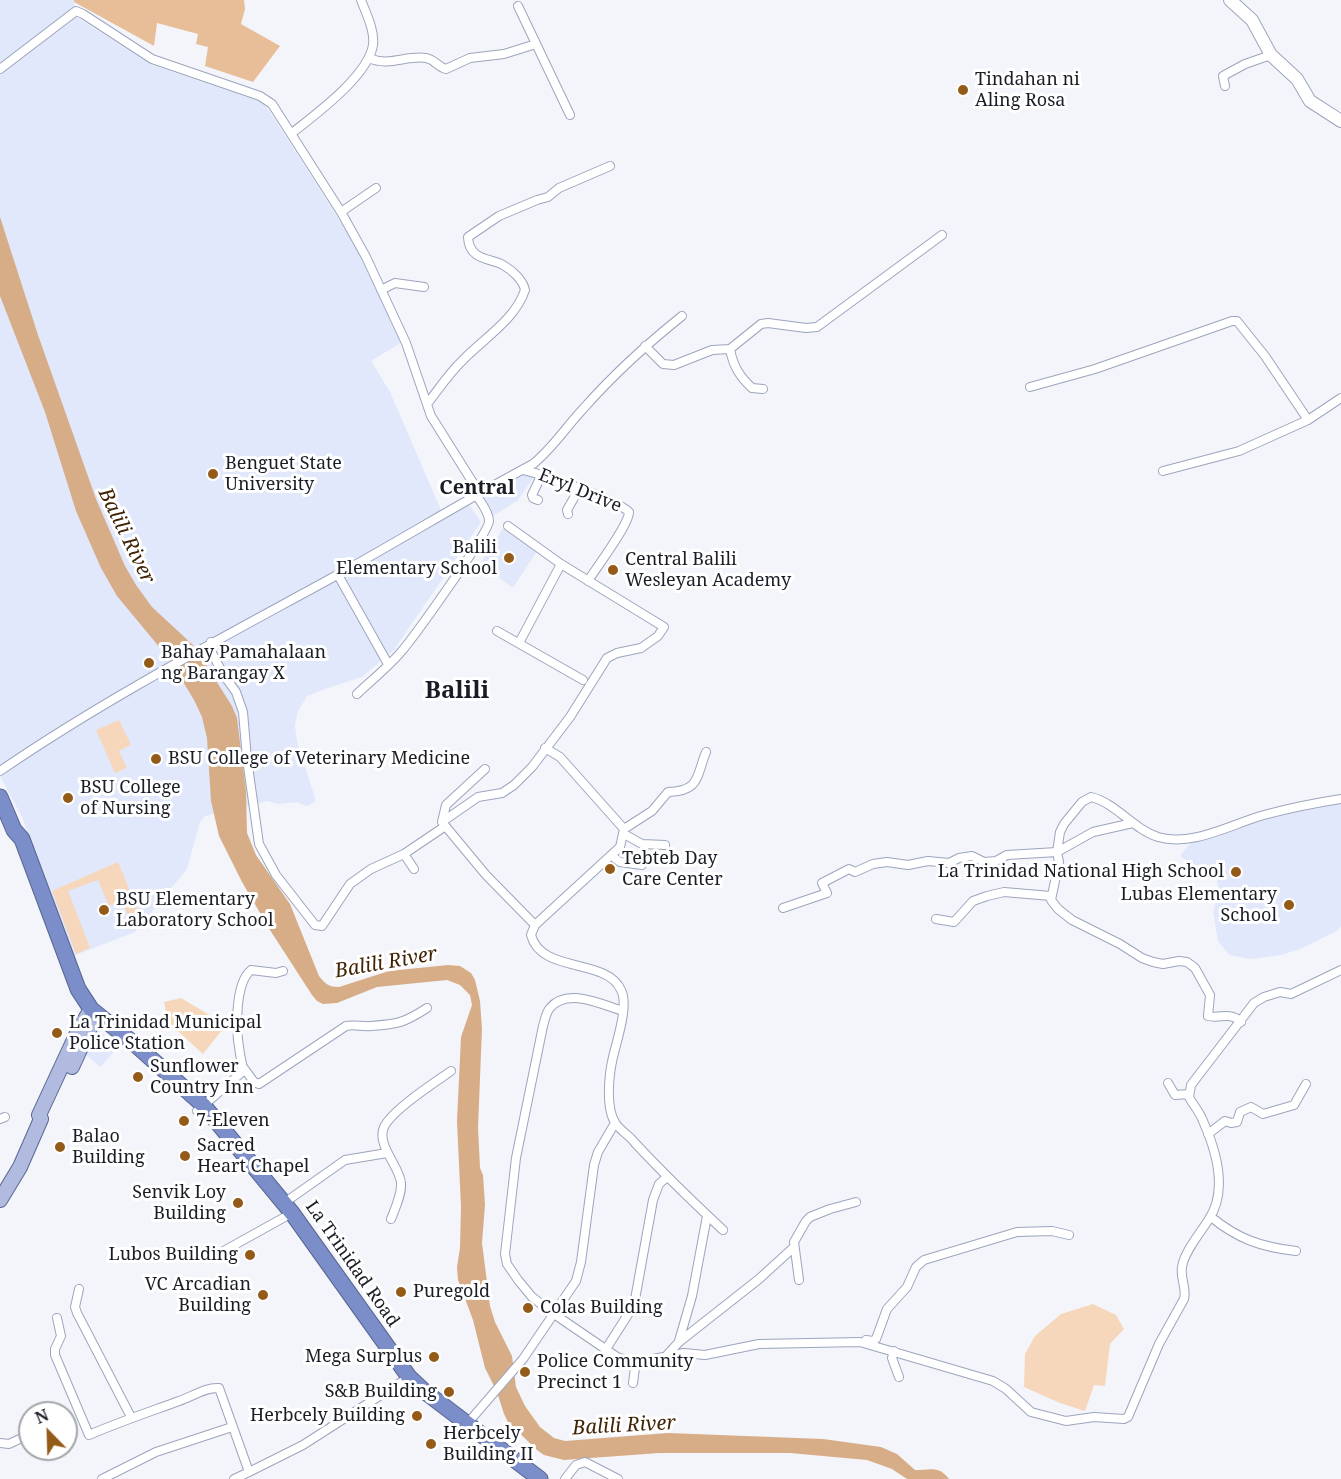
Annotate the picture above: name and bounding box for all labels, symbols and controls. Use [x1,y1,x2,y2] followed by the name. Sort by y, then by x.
[975,69,1080,112] place label: Tindahan ni Aling Rosa
[956,83,970,97] marker: Tindahan ni Aling Rosa
[225,453,342,496] place label: Benguet State University
[535,465,625,517] street label: Eryl Drive
[206,467,220,481] marker: Benguet State University
[439,476,515,500] district label: Central
[93,484,159,588] water label: Balili River
[336,537,497,580] place label: Balili Elementary School
[625,549,791,592] place label: Central Balili Wesleyan Academy
[502,551,516,565] marker: Balili Elementary School
[606,563,620,577] marker: Central Balili Wesleyan Academy
[161,642,326,684] place label: Bahay Pamahalaan ng Barangay X
[142,656,156,670] marker: Bahay Pamahalaan ng Barangay X
[425,677,489,705] district label: Balili
[168,748,470,770] place label: BSU College of Veterinary Medicine
[149,752,163,766] marker: BSU College of Veterinary Medicine
[80,777,181,820] place label: BSU College of Nursing
[61,791,75,805] marker: BSU College of Nursing
[622,848,723,890] place label: Tebteb Day Care Center
[938,861,1224,883] place label: La Trinidad National High School
[603,862,617,876] marker: Tebteb Day Care Center
[1229,865,1243,879] marker: La Trinidad National High School
[1121,884,1277,926] place label: Lubas Elementary School
[116,889,274,932] place label: BSU Elementary Laboratory School
[1282,898,1296,912] marker: Lubas Elementary School
[97,903,111,917] marker: BSU Elementary Laboratory School
[333,942,439,984] water label: Balili River
[69,1012,262,1054] place label: La Trinidad Municipal Police Station
[50,1026,64,1040] marker: La Trinidad Municipal Police Station
[150,1056,254,1098] place label: Sunflower Country Inn
[131,1070,145,1084] marker: Sunflower Country Inn
[196,1110,270,1132] place label: 7-Eleven
[177,1114,191,1128] marker: 7-Eleven
[72,1126,145,1168] place label: Balao Building
[197,1135,309,1178] place label: Sacred Heart Chapel
[53,1140,67,1154] marker: Balao Building
[178,1149,192,1163] marker: Sacred Heart Chapel
[132,1182,226,1224] place label: Senvik Loy Building
[231,1196,245,1210] marker: Senvik Loy Building
[300,1197,404,1331] street label: La Trinidad Road
[108,1244,238,1266] place label: Lubos Building
[243,1248,257,1262] marker: Lubos Building
[145,1274,251,1316] place label: VC Arcadian Building
[413,1281,490,1303] place label: Puregold
[394,1285,408,1299] marker: Puregold
[256,1288,270,1302] marker: VC Arcadian Building
[540,1297,663,1319] place label: Colas Building
[521,1301,535,1315] marker: Colas Building
[305,1346,422,1368] place label: Mega Surplus
[427,1350,441,1364] marker: Mega Surplus
[537,1351,694,1394] place label: Police Community Precinct 1
[518,1365,532,1379] marker: Police Community Precinct 1
[325,1381,437,1403] place label: S&B Building
[442,1385,456,1399] marker: S&B Building
[18,1401,78,1461] north arrow
[32,1404,52,1429] text: N
[250,1405,405,1427] place label: Herbcely Building
[410,1409,424,1423] marker: Herbcely Building
[572,1411,676,1441] water label: Balili River
[443,1423,534,1466] place label: Herbcely Building II
[424,1437,438,1451] marker: Herbcely Building II

